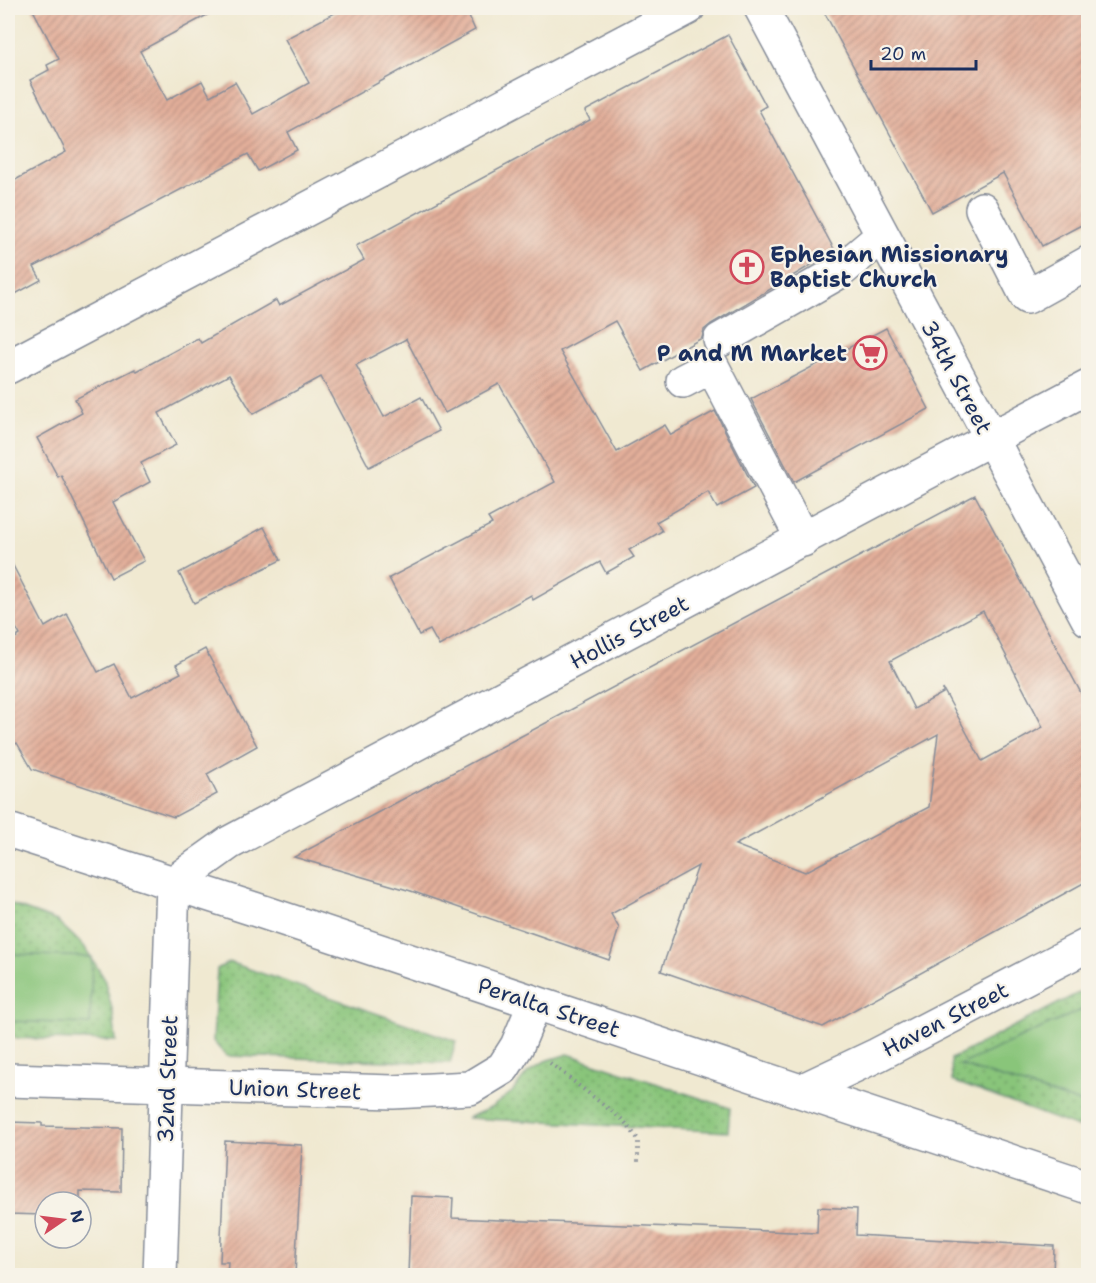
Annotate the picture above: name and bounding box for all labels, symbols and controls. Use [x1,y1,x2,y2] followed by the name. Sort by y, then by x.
[871,33,976,71] scale bar
[880,42,926,66] text: 20 m
[770,240,1009,294] place label: Ephesian Missionary Baptist Church
[729,249,765,285] church icon: Ephesian Missionary Baptist Church
[914,315,999,439] street label: 34th Street
[852,335,888,371] supermarket icon: P and M Market
[657,339,847,368] place label: P and M Market
[565,589,694,676] street label: Hollis Street
[474,971,624,1044] street label: Peralta Street
[877,975,1013,1064] street label: Haven Street
[151,1015,184,1144] street label: 32nd Street
[228,1073,362,1106] street label: Union Street
[33,1190,93,1250] north arrow
[65,1208,89,1225] text: N

